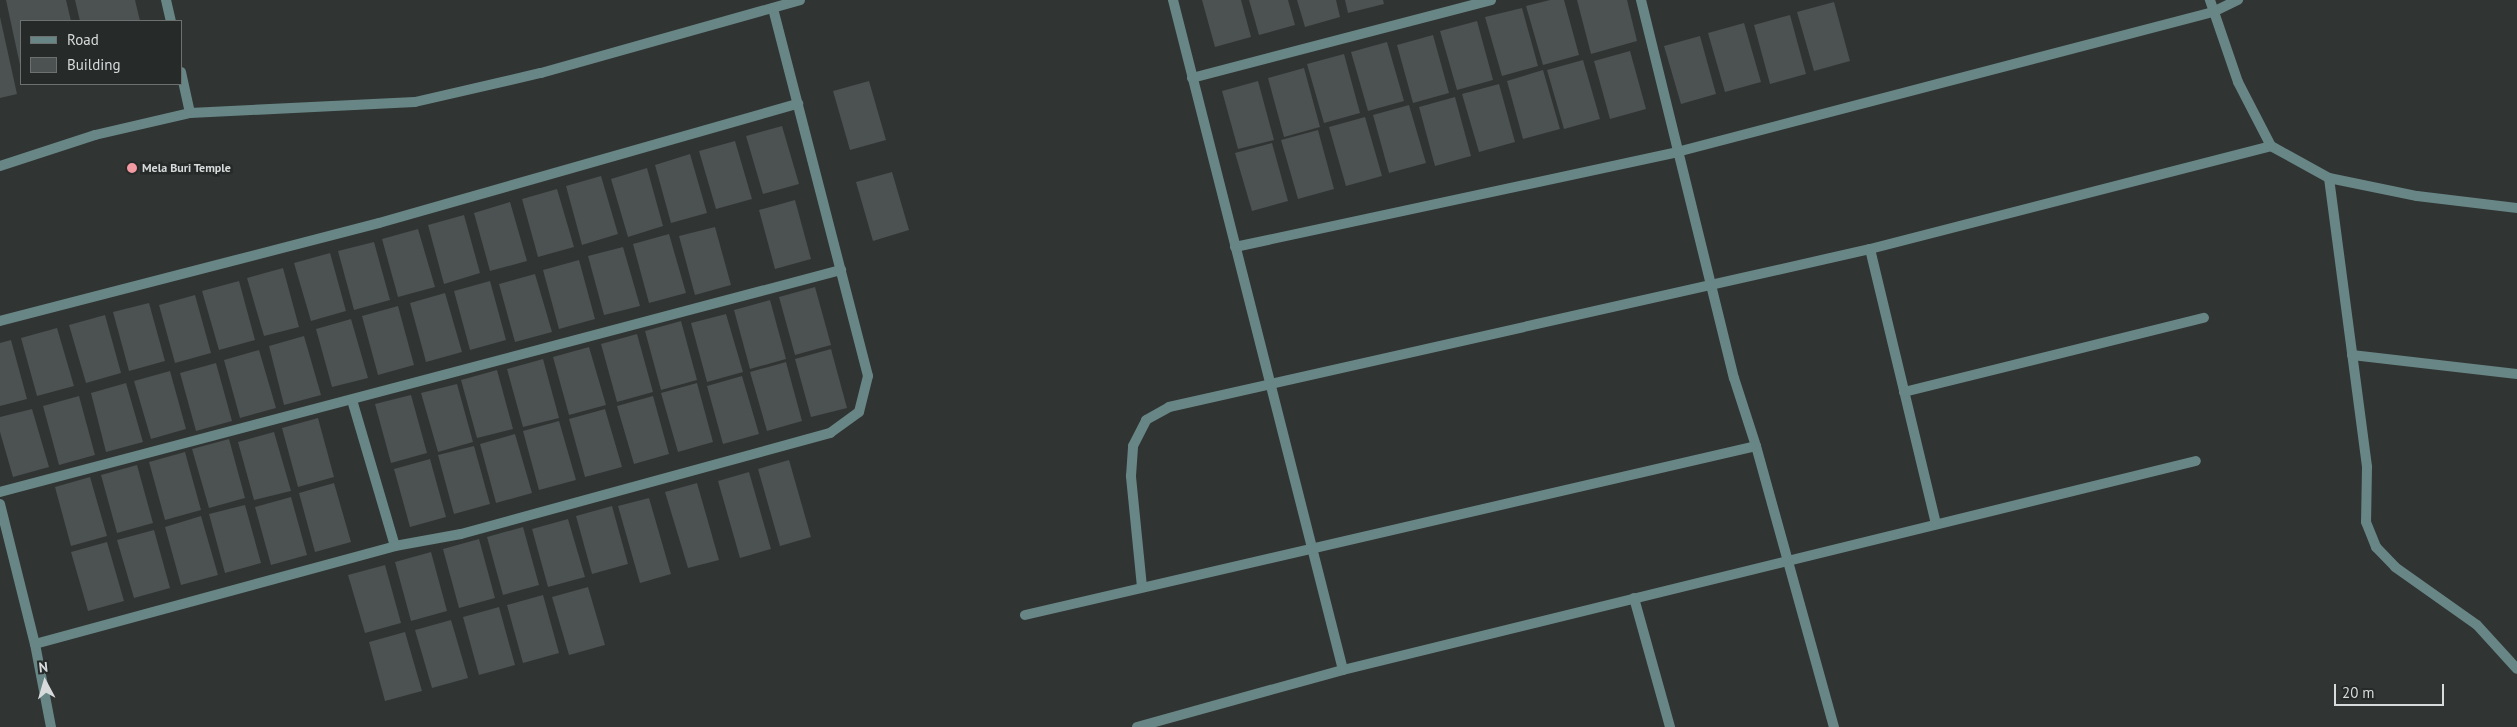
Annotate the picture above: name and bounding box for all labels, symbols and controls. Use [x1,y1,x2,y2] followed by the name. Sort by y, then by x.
[20,20,182,85] legend
[67,30,99,49] text: Road
[67,55,121,74] text: Building
[142,161,231,175] place label: Mela Buri Temple
[126,162,138,174] marker: Mela Buri Temple
[20,657,70,707] north arrow
[38,658,49,677] text: N
[2337,674,2447,706] scale bar
[2342,683,2375,702] text: 20 m

